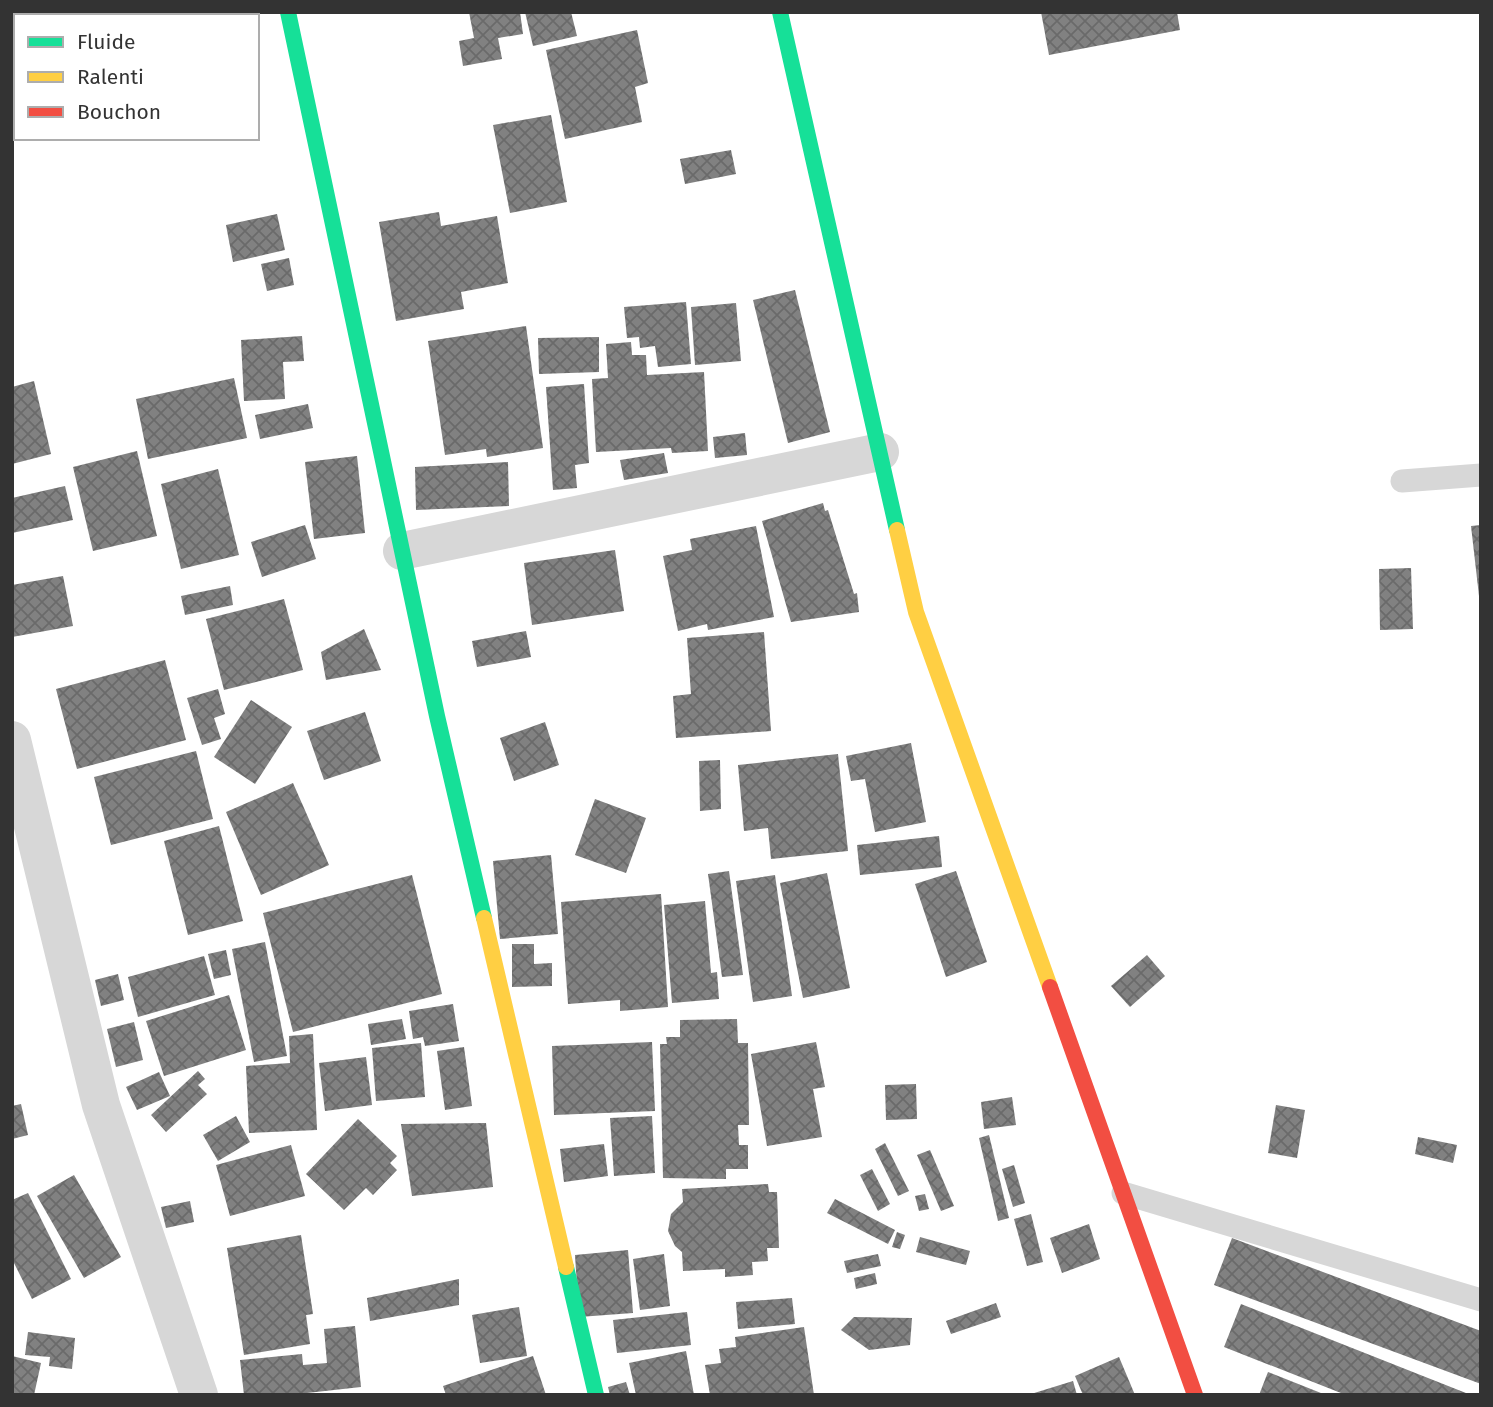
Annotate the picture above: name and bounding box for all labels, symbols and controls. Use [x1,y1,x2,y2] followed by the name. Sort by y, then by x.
[14,14,259,140] legend
[77,29,135,55] text: Fluide
[77,64,144,90] text: Ralenti
[77,99,161,125] text: Bouchon

